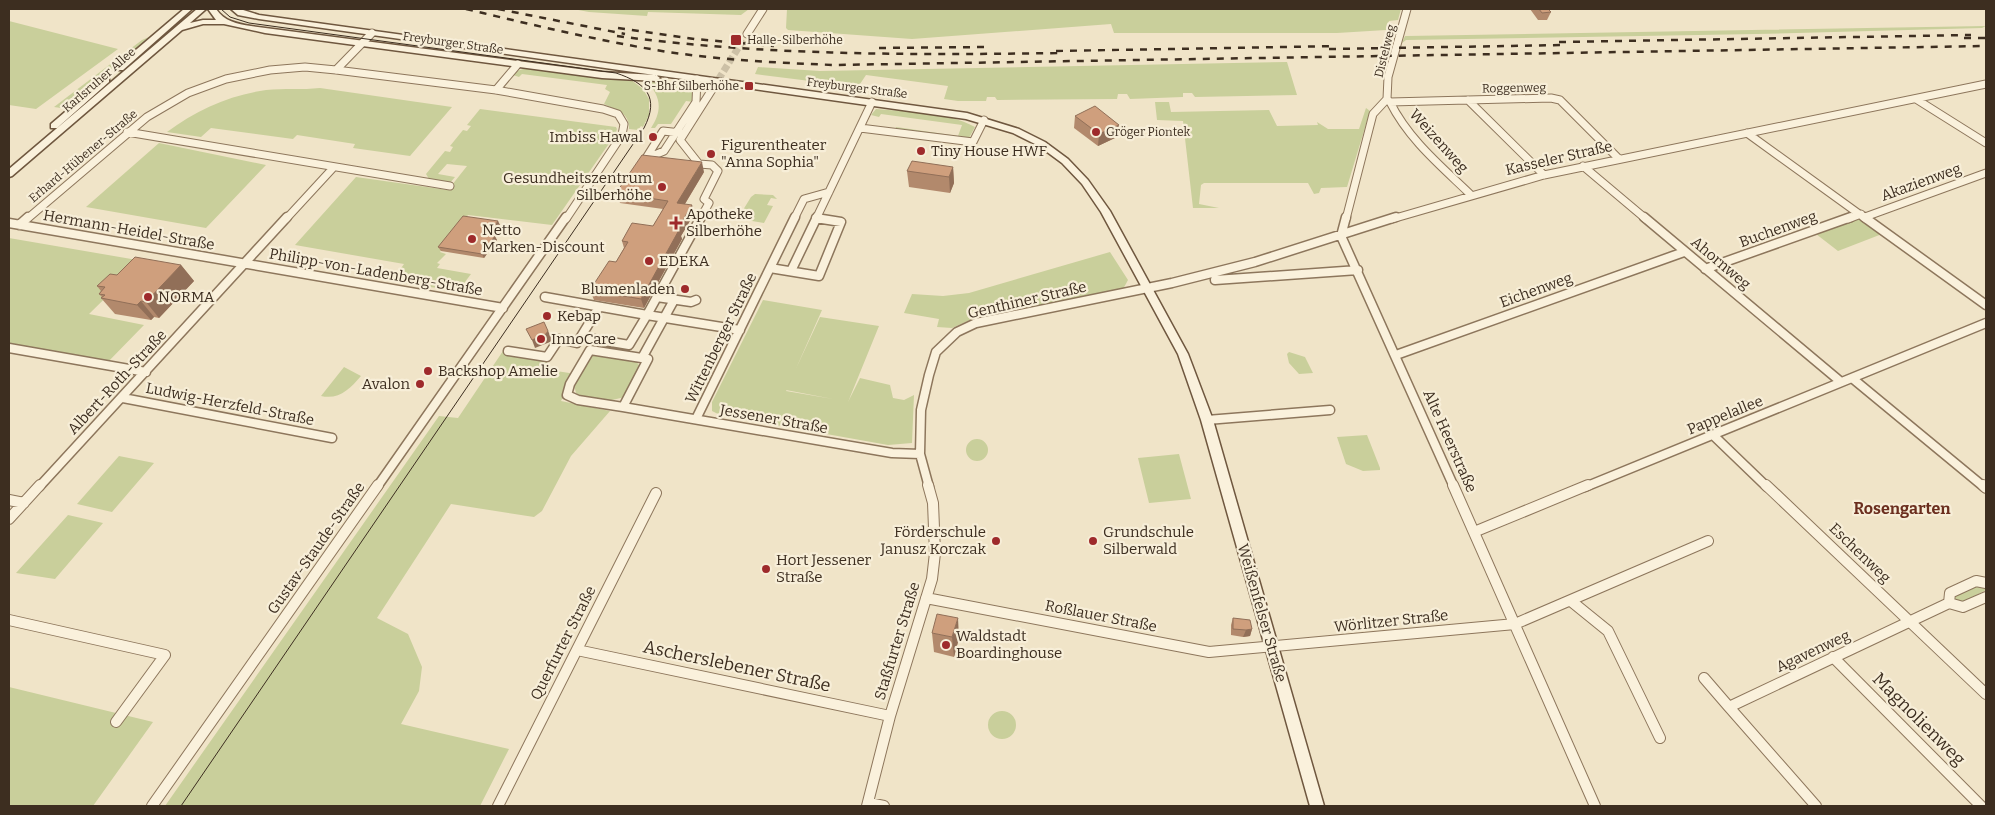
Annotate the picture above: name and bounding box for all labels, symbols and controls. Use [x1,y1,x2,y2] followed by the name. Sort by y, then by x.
[1372,23,1398,79] street label: Distelweg
[402,29,504,57] street label: Freyburger Straße
[729,33,743,47] marker: Halle-Silberhöhe
[747,33,843,47] place label: Halle-Silberhöhe
[60,45,138,115] street label: Karlsruher Allee
[806,75,908,101] street label: Freyburger Straße
[644,79,739,93] place label: S-Bhf Silberhöhe
[743,80,755,92] marker: S-Bhf Silberhöhe
[1482,80,1547,96] street label: Roggenweg
[1406,105,1472,177] street label: Weizenweg
[26,107,140,205] street label: Erhard-Hübener-Straße
[1106,125,1190,139] place label: Gröger Piontek
[1090,126,1102,138] marker: Gröger Piontek
[549,128,643,146] place label: Imbiss Hawal
[647,131,659,143] marker: Imbiss Hawal
[721,136,827,171] place label: Figurentheater "Anna Sophia"
[1504,137,1614,179] street label: Kasseler Straße
[931,142,1047,160] place label: Tiny House HWF
[915,145,927,157] marker: Tiny House HWF
[705,148,717,160] marker: Figurentheater "Anna Sophia"
[1878,159,1964,205] street label: Akazienweg
[503,169,653,204] place label: Gesundheitszentrum Silberhöhe
[656,181,668,193] marker: Gesundheitszentrum Silberhöhe
[686,205,762,240] place label: Apotheke Silberhöhe
[42,206,216,254] street label: Hermann-Heidel-Straße
[1737,207,1819,251] street label: Buchenweg
[670,217,682,229] marker: Apotheke Silberhöhe
[482,221,605,256] place label: Netto Marken-Discount
[466,233,478,245] marker: Netto Marken-Discount
[1688,233,1754,293] street label: Ahornweg
[268,244,484,300] street label: Philipp-von-Ladenberg-Straße
[659,252,710,270] place label: EDEKA
[643,255,655,267] marker: EDEKA
[1497,269,1575,311] street label: Eichenweg
[682,270,760,406] street label: Wittenberger Straße
[966,278,1088,322] street label: Genthiner Straße
[581,280,675,298] place label: Blumenladen
[679,283,691,295] marker: Blumenladen
[158,288,215,306] place label: NORMA
[142,291,154,303] marker: NORMA
[557,307,601,325] place label: Kebap
[541,310,553,322] marker: Kebap
[64,326,170,438] street label: Albert-Roth-Straße
[551,330,616,348] place label: InnoCare
[535,333,547,345] marker: InnoCare
[438,362,558,380] place label: Backshop Amelie
[422,365,434,377] marker: Backshop Amelie
[362,375,410,393] place label: Avalon
[414,378,426,390] marker: Avalon
[144,379,316,429] street label: Ludwig-Herzfeld-Straße
[1419,387,1481,495] street label: Alte Heerstraße
[1684,392,1766,438] street label: Pappelallee
[718,400,829,437] street label: Jessener Straße
[264,479,368,617] street label: Gustav-Staude-Straße
[1853,499,1951,518] district label: Rosengarten
[1825,519,1895,587] street label: Eschenweg
[879,523,986,558] place label: Förderschule Janusz Korczak
[1103,523,1194,558] place label: Grundschule Silberwald
[990,535,1002,547] marker: Förderschule Janusz Korczak
[1087,535,1099,547] marker: Grundschule Silberwald
[1234,542,1290,684] street label: Weißenfelser Straße
[776,551,872,586] place label: Hort Jessener Straße
[760,563,772,575] marker: Hort Jessener Straße
[870,580,924,702] street label: Staßfurter Straße
[526,583,600,703] street label: Querfurter Straße
[1044,596,1158,636] street label: Roßlauer Straße
[1333,606,1449,636] street label: Wörlitzer Straße
[1773,626,1853,676] street label: Agavenweg
[956,627,1062,662] place label: Waldstadt Boardinghouse
[641,635,833,697] street label: Ascherslebener Straße
[940,639,952,651] marker: Waldstadt Boardinghouse
[1868,668,1970,770] street label: Magnolienweg

